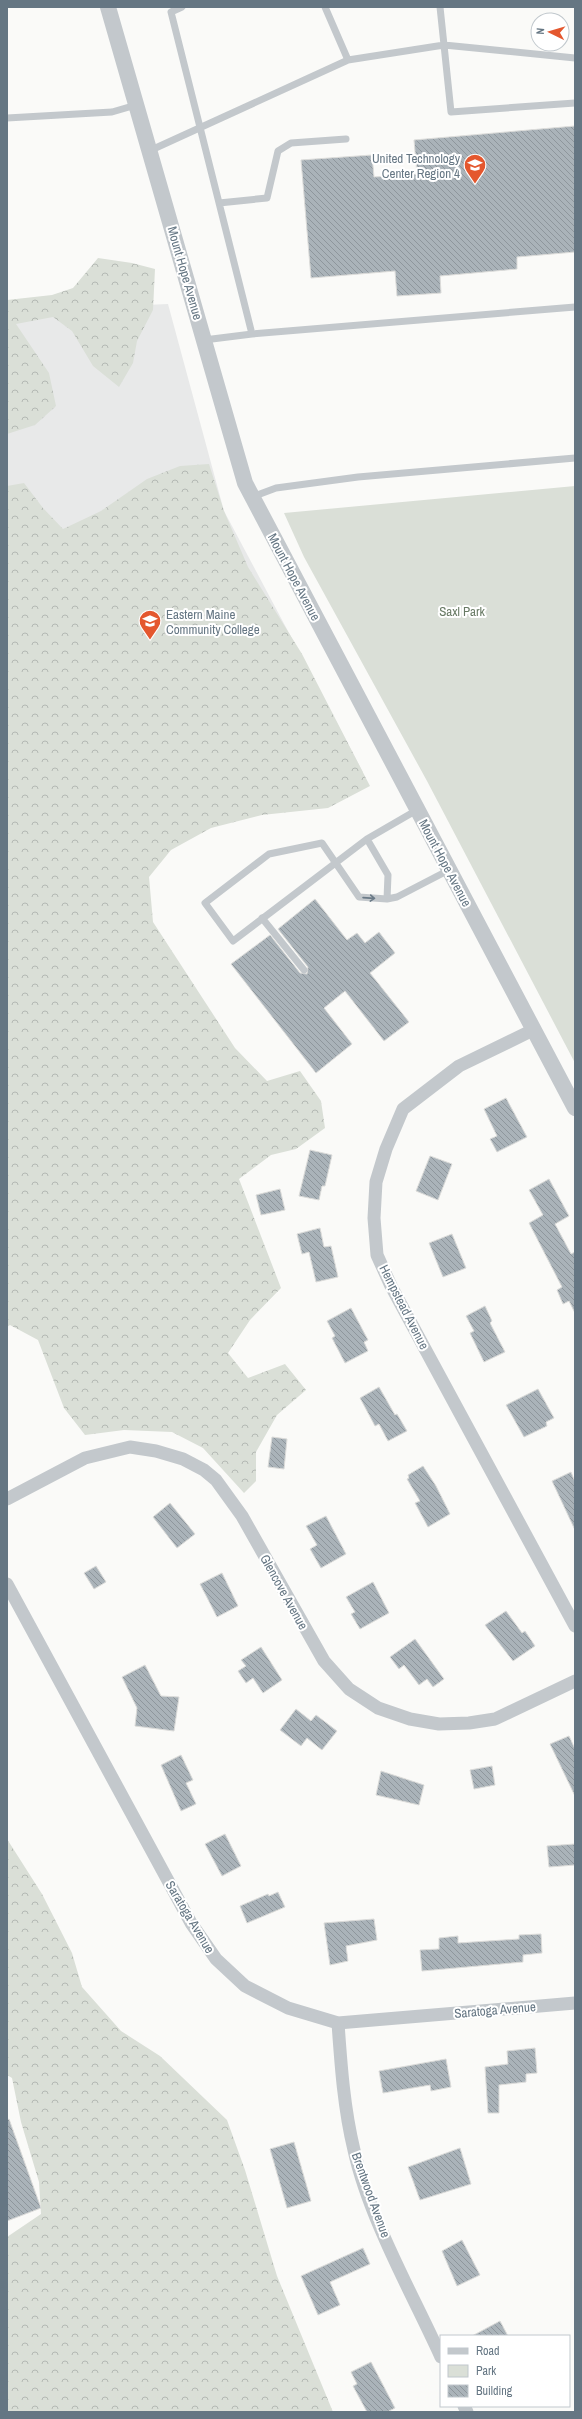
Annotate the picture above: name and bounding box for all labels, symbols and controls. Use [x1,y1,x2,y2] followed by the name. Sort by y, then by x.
[530,12,570,52] north arrow
[533,27,547,35] text: N
[372,150,461,182] place label: United Technology Center Region 4
[462,152,488,185] school or university icon: United Technology Center Region 4
[164,224,206,322] street label: Mount Hope Avenue
[264,530,324,624] street label: Mount Hope Avenue
[439,603,485,620] park label: Saxl Park
[166,606,260,638] place label: Eastern Maine Community College
[137,608,163,641] school or university icon: Eastern Maine Community College
[415,816,475,910] street label: Mount Hope Avenue
[362,895,375,902] one-way arrow
[375,1262,433,1352] street label: Hempstead Avenue
[256,1551,312,1633] street label: Glencove Avenue
[162,1878,218,1956] street label: Saratoga Avenue
[454,1998,536,2022] street label: Saratoga Avenue
[348,2150,394,2240] street label: Brentwood Avenue
[440,2335,570,2407] legend
[476,2343,500,2359] text: Road
[476,2363,496,2379] text: Park
[476,2383,513,2399] text: Building

